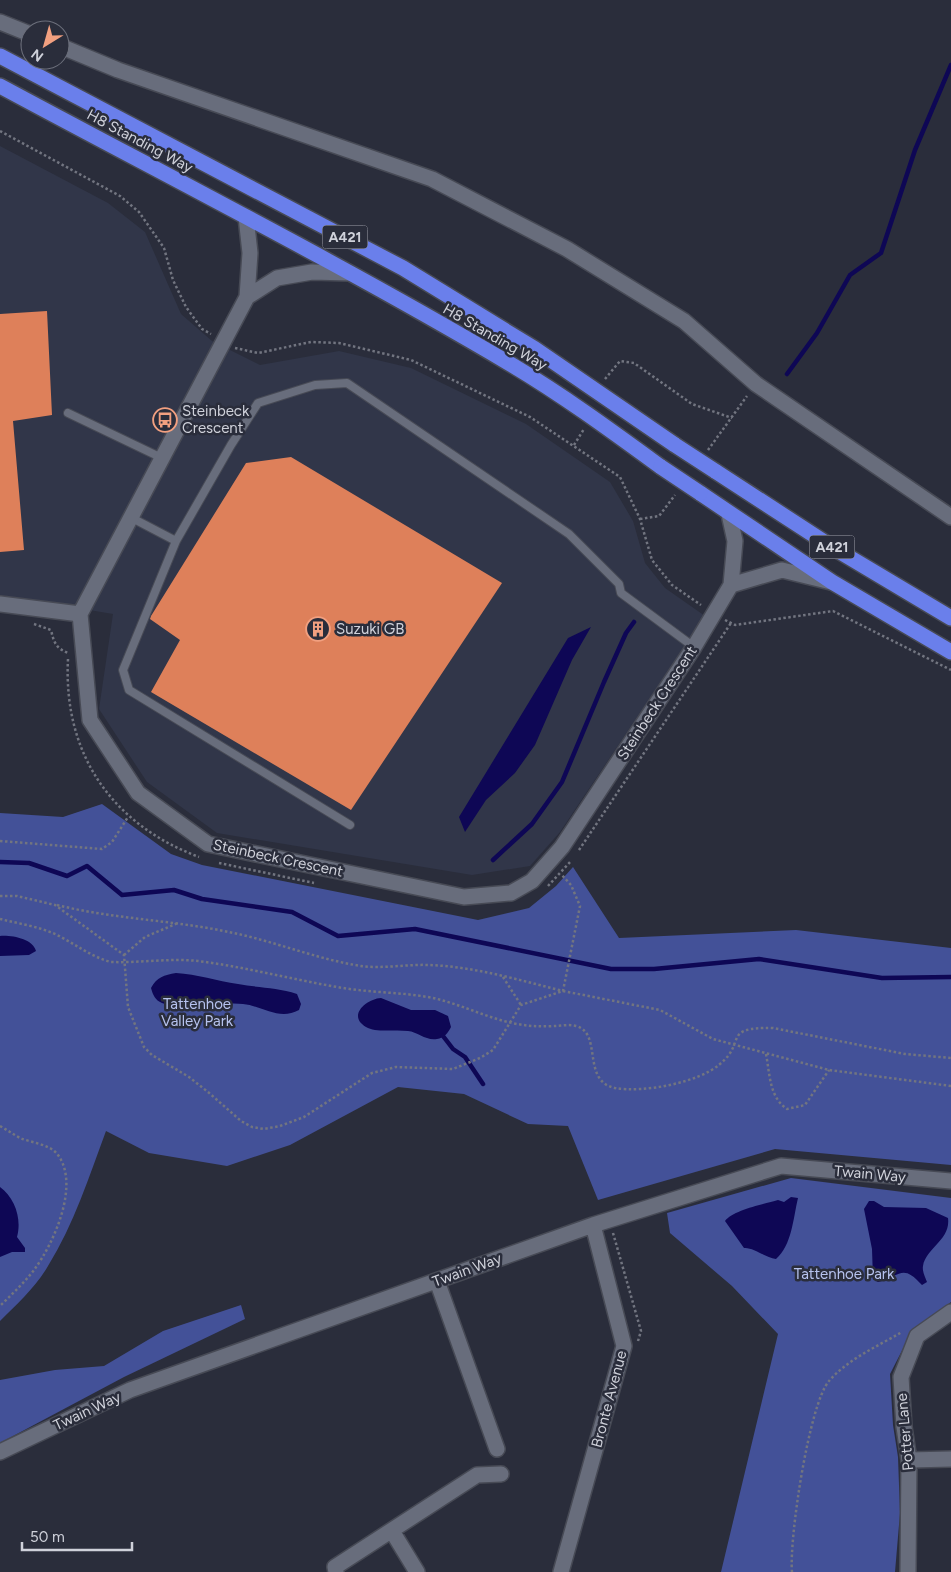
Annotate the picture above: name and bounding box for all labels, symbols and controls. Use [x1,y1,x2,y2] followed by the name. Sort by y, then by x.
[20,20,70,70] north arrow
[28,45,47,65] text: N
[84,105,196,177] street label: H8 Standing Way
[322,226,368,248] road number: A421
[440,300,550,374] street label: H8 Standing Way
[182,402,250,437] place label: Steinbeck Crescent
[152,407,178,433] bus stop icon: Steinbeck Crescent
[810,536,854,558] road number: A421
[305,616,331,642] building icon: Suzuki GB
[336,620,404,638] place label: Suzuki GB
[613,642,701,763] street label: Steinbeck Crescent
[211,835,345,881] street label: Steinbeck Crescent
[161,995,234,1030] park label: Tattenhoe Valley Park
[833,1162,907,1186] street label: Twain Way
[430,1249,504,1291] street label: Twain Way
[794,1265,895,1283] park label: Tattenhoe Park
[587,1349,631,1449] street label: Bronte Avenue
[51,1388,124,1434] street label: Twain Way
[893,1393,917,1471] street label: Potter Lane
[22,1520,132,1552] scale bar
[30,1528,65,1546] text: 50 m

